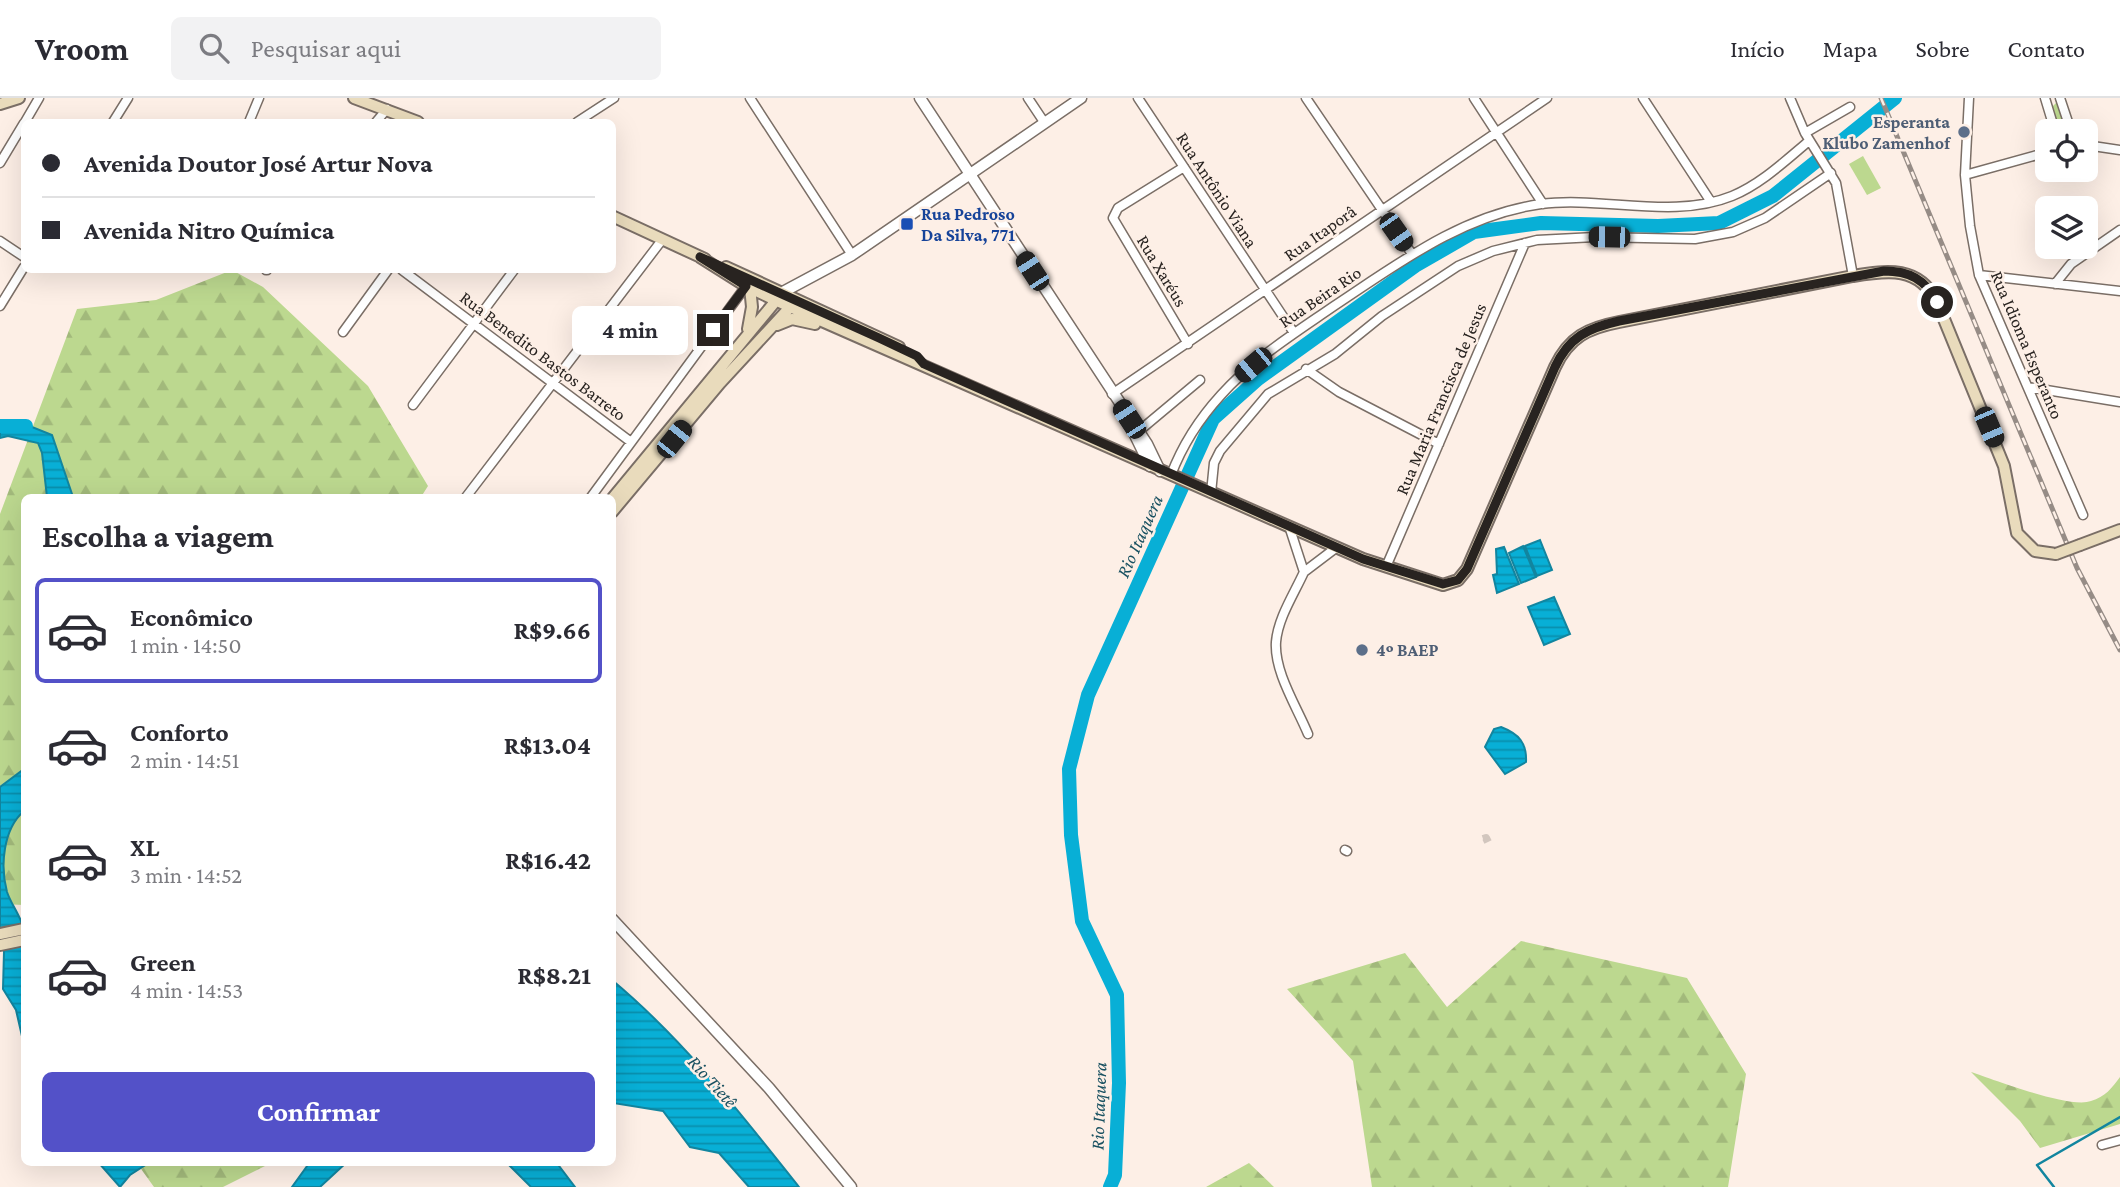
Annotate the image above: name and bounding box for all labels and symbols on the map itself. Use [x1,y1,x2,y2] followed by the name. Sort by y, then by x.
[1823,112,1951,153] place label: Esperanta Klubo Zamenhof
[1956,124,1972,140] marker: Esperanta Klubo Zamenhof
[1172,129,1262,251] street label: Rua Antônio Viana
[1280,201,1360,265] street label: Rua Itaporâ
[921,204,1015,245] place label: Rua Pedroso Da Silva, 771
[1376,209,1417,255] car
[899,216,915,232] marker: Rua Pedroso Da Silva, 771
[1588,226,1631,248] car
[1133,232,1191,310] street label: Rua Xaréus
[1012,248,1053,294] car
[1275,262,1365,332] street label: Rua Beira Rio
[1987,268,2067,422] street label: Rua Idioma Esperanto
[1921,286,1953,318] route start
[456,287,630,425] street label: Rua Benedito Bastos Barreto
[1392,300,1490,498] street label: Rua Maria Francisca de Jesus
[573,306,688,354] callout: 4 min
[697,314,729,346] route end
[1231,343,1276,387] car
[1109,396,1150,442] car
[1972,404,2007,450] car
[653,416,696,462] car
[1112,492,1167,581] water label: Rio Itaquera
[1376,640,1438,660] place label: 4º BAEP
[1354,642,1370,658] marker: 4º BAEP
[684,1051,742,1112] water label: Rio Tietê
[1086,1062,1111,1150] water label: Rio Itaquera

